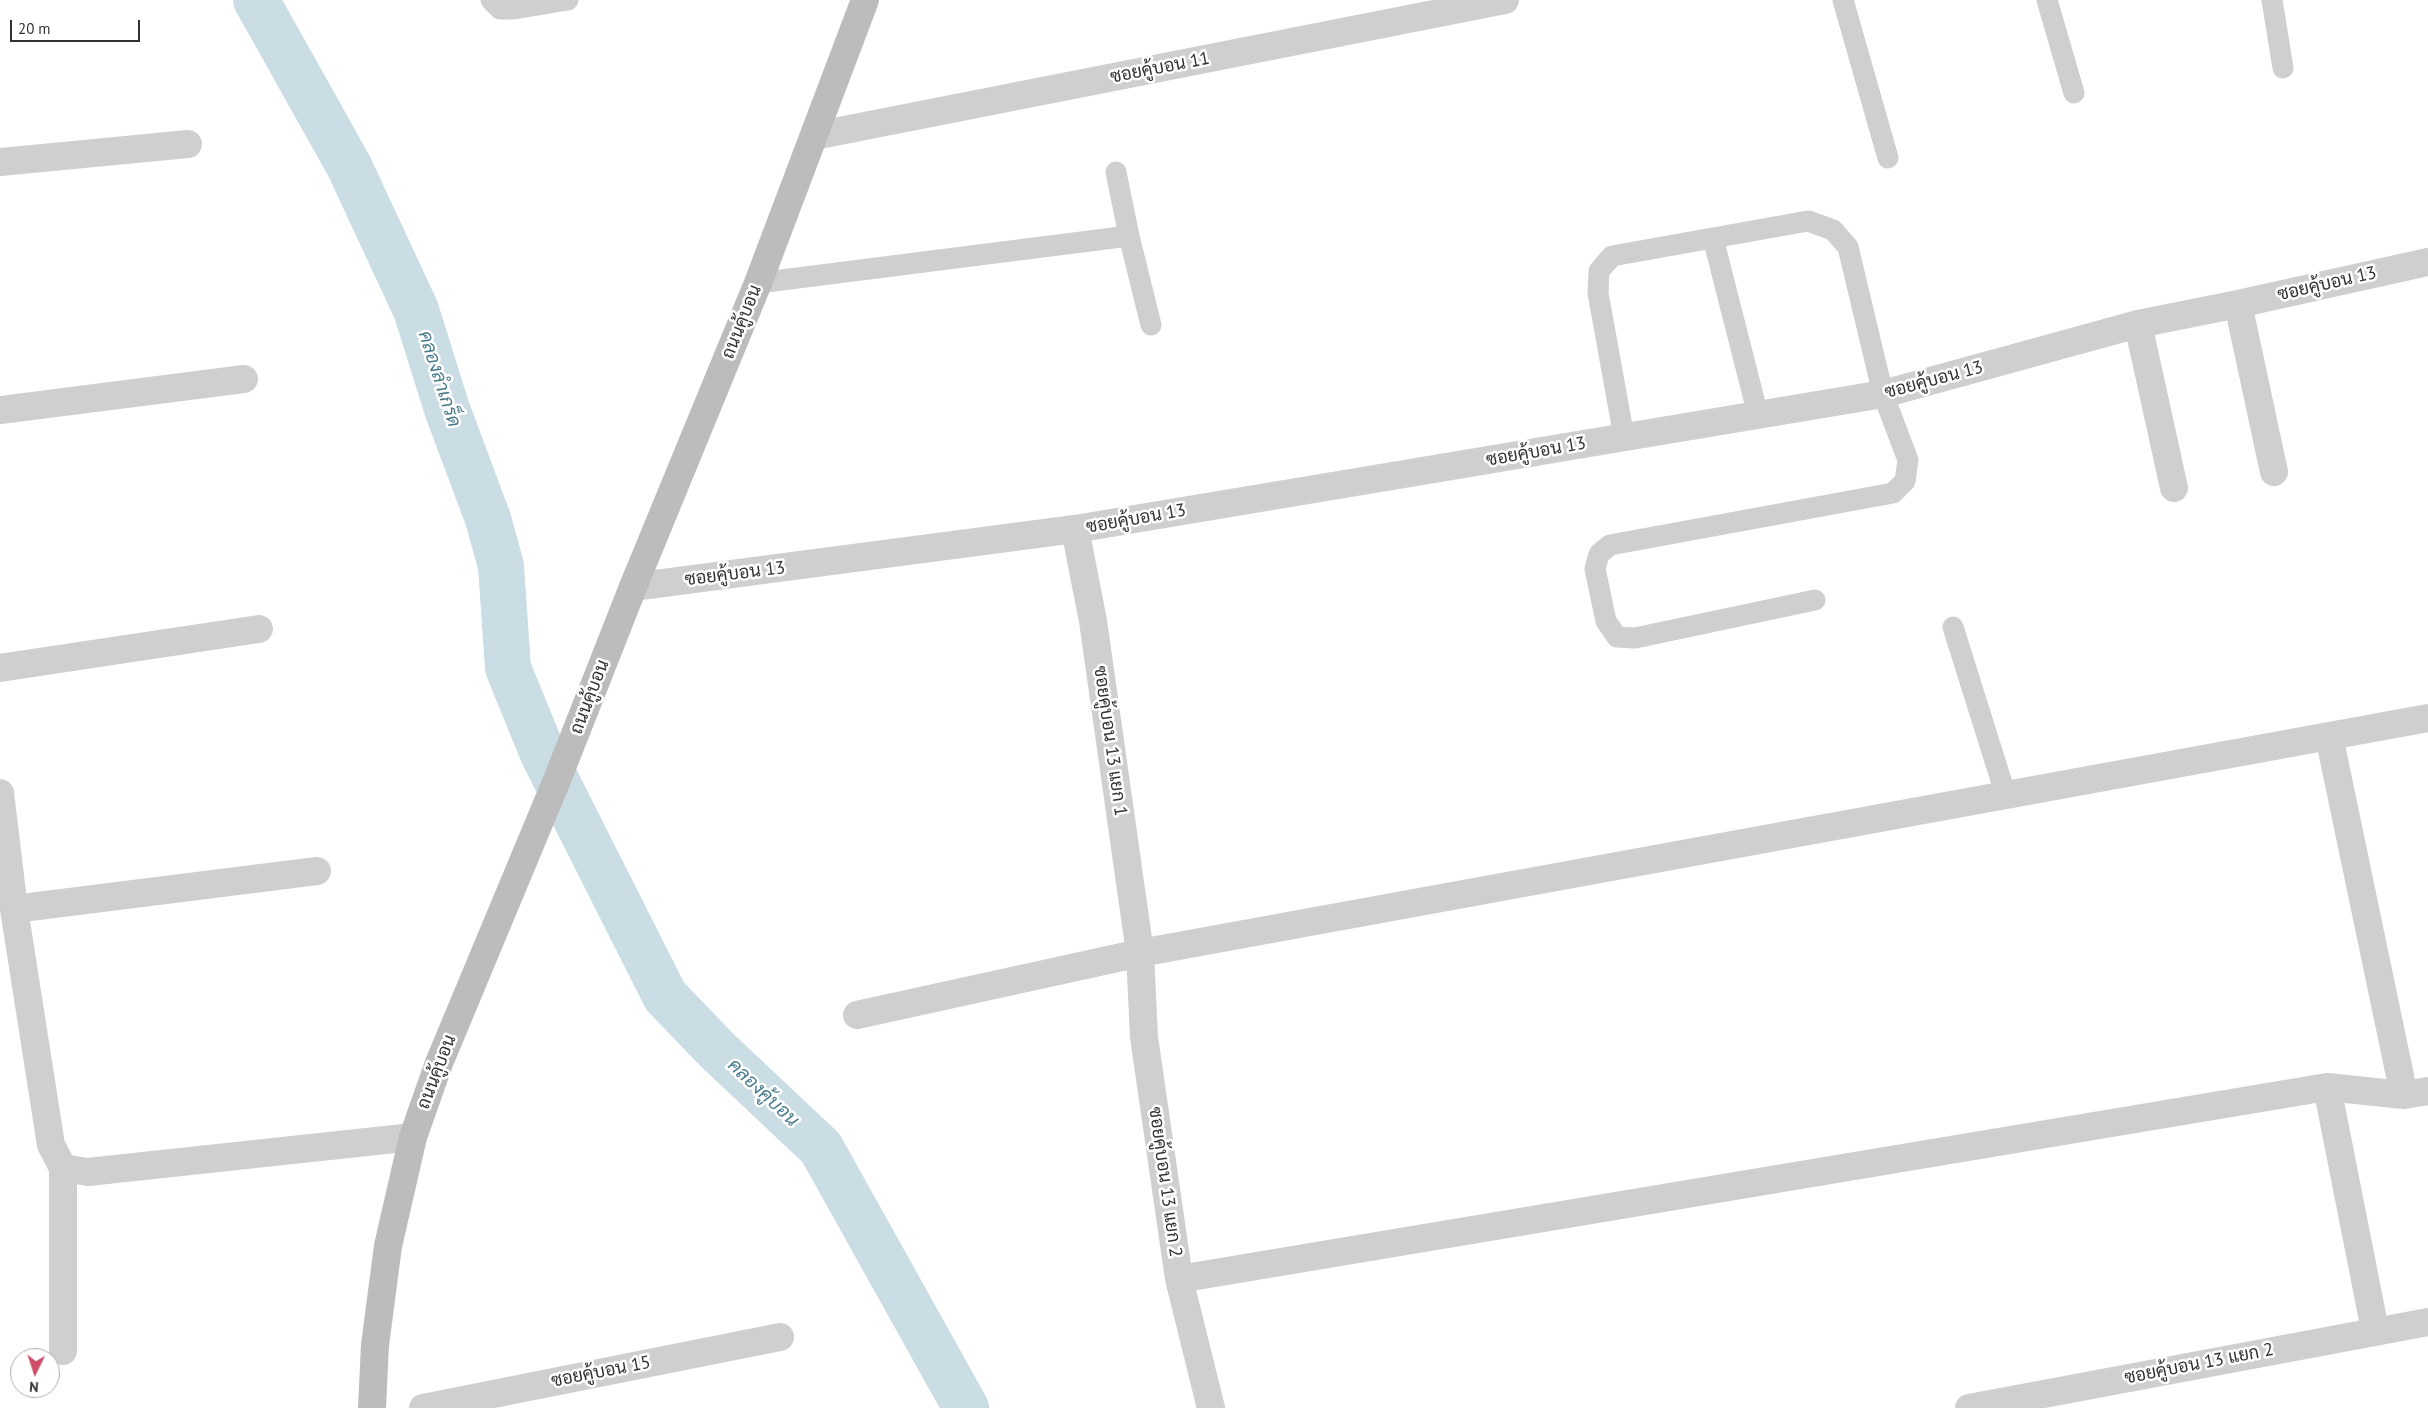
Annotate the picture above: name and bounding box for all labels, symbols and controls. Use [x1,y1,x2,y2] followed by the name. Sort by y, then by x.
[12,10,142,42] scale bar
[18,19,51,38] text: 20 m
[1108,48,1212,88] street label: ซอยคู้บอน 11
[2275,262,2379,306] street label: ซอยคู้บอน 13
[717,282,767,362] street label: ถนนคู้บอน
[413,328,465,430] water label: คลองลำเกร็ด
[1882,357,1986,403] street label: ซอยคู้บอน 13
[1484,433,1588,471] street label: ซอยคู้บอน 13
[1084,500,1188,538] street label: ซอยคู้บอน 13
[684,557,786,591] street label: ซอยคู้บอน 13
[566,657,614,737] street label: ถนนคู้บอน
[1089,665,1131,817] street label: ซอยคู้บอน 13 แยก 1
[413,1032,461,1112] street label: ถนนคู้บอน
[723,1054,803,1132] water label: คลองคู้บอน
[1144,1106,1186,1258] street label: ซอยคู้บอน 13 แยก 2
[2123,1339,2275,1389] street label: ซอยคู้บอน 13 แยก 2
[10,1348,60,1398] north arrow
[549,1352,653,1392] street label: ซอยคู้บอน 15
[29,1378,39,1396] text: N

